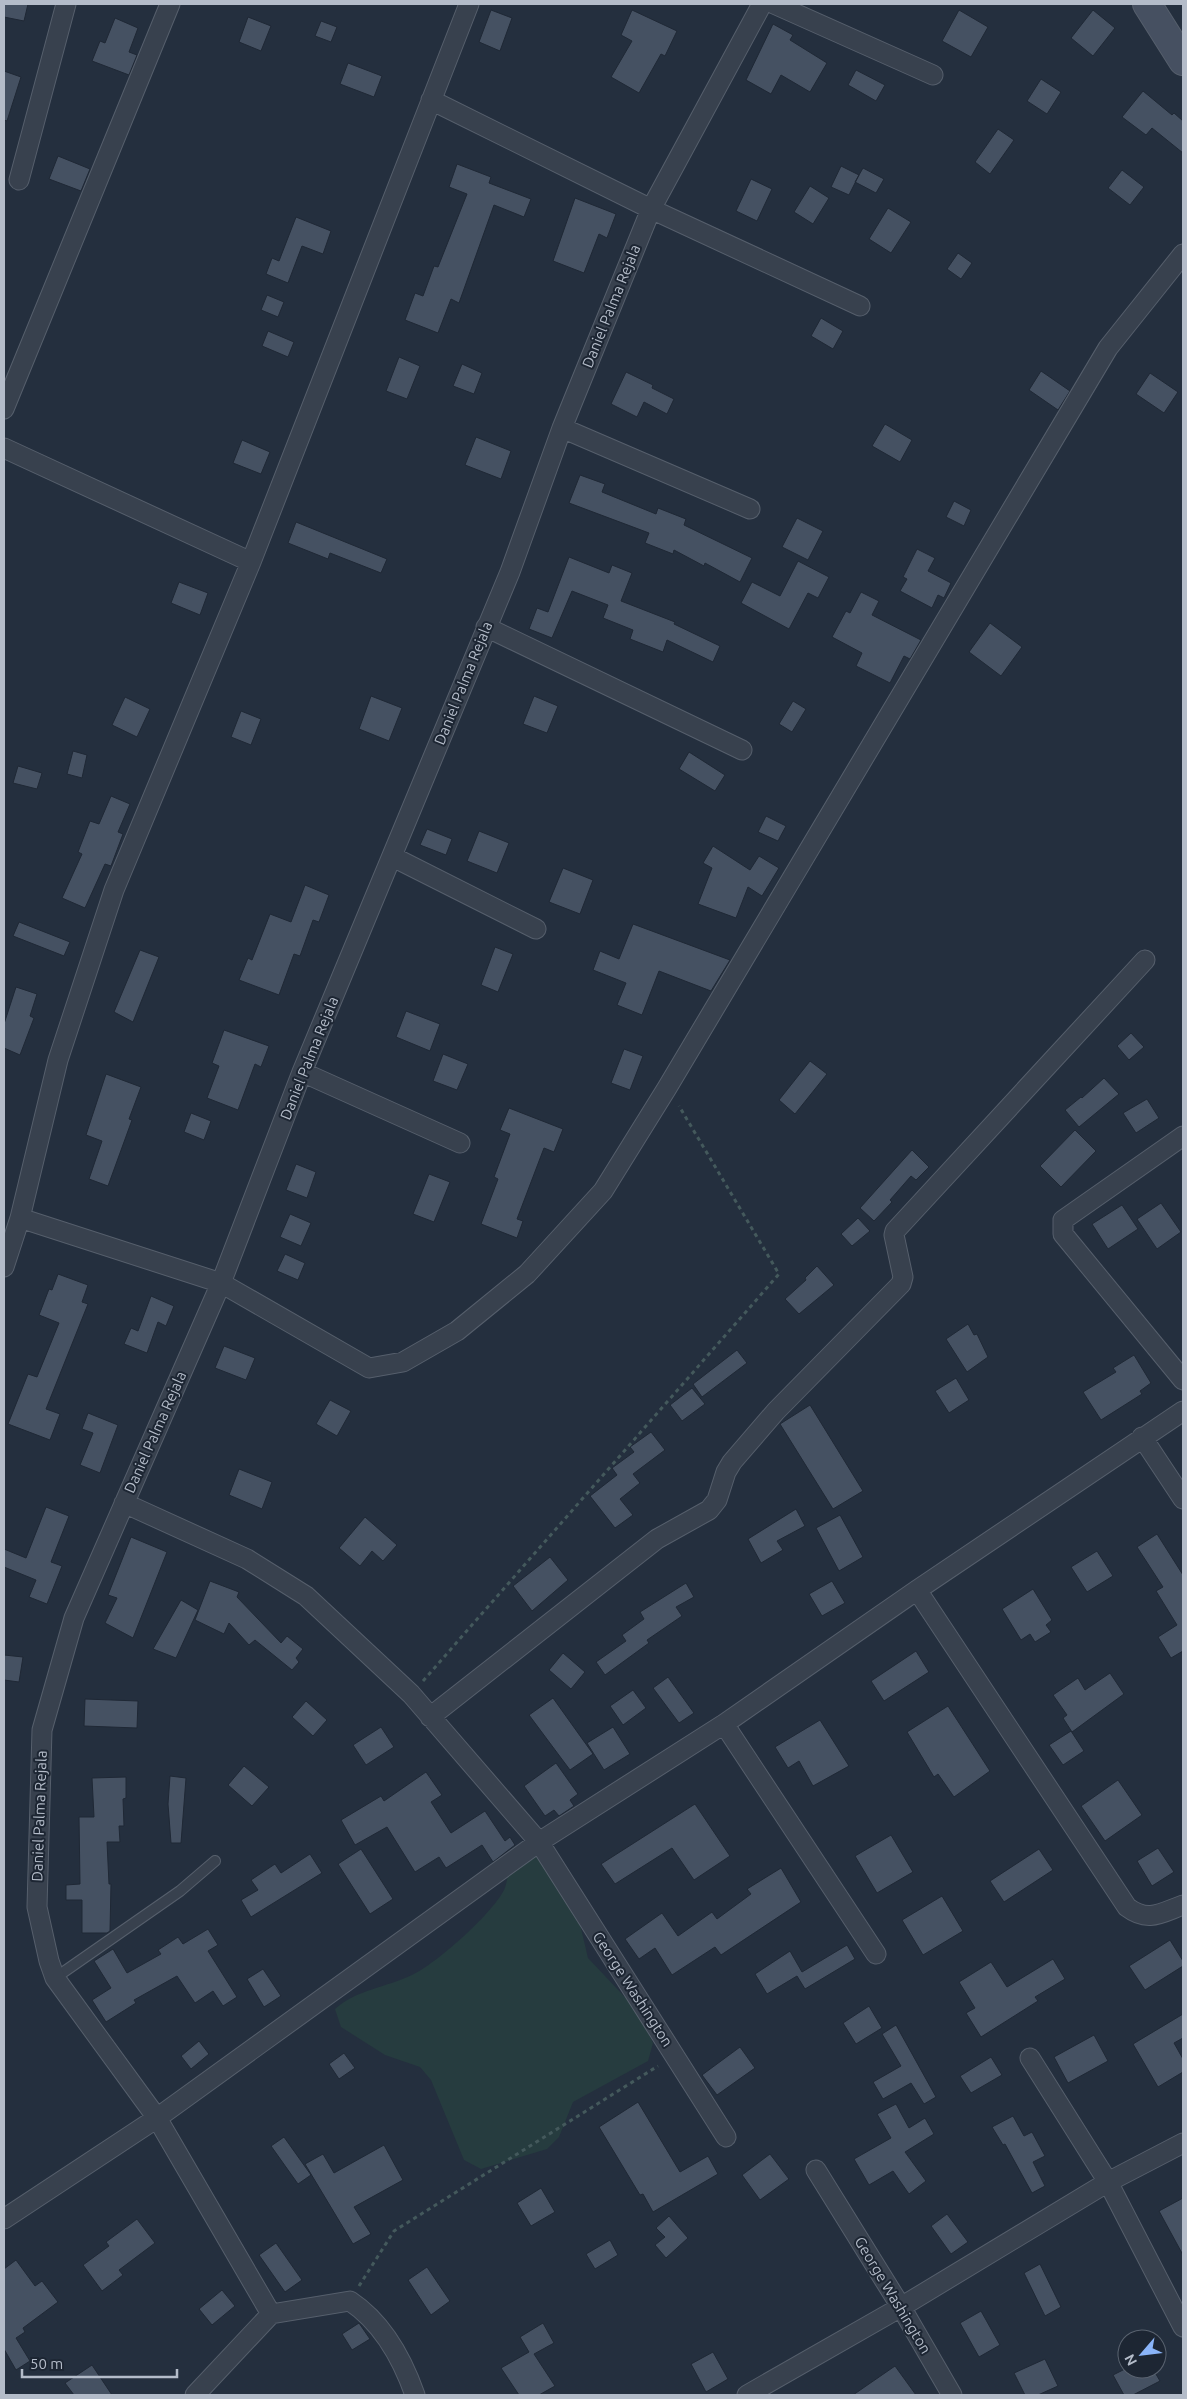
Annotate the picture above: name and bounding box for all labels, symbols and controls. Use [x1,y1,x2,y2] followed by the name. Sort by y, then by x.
[579,242,643,370] street label: Daniel Palma Rejala
[431,619,495,747] street label: Daniel Palma Rejala
[277,994,341,1122] street label: Daniel Palma Rejala
[121,1369,189,1495] street label: Daniel Palma Rejala
[28,1750,50,1882] street label: Daniel Palma Rejala
[590,1928,676,2050] street label: George Washington
[851,2233,935,2357] street label: George Washington
[1117,2329,1167,2379] north arrow
[22,2346,178,2378] scale bar
[1121,2352,1140,2368] text: N
[30,2355,63,2372] text: 50 m

